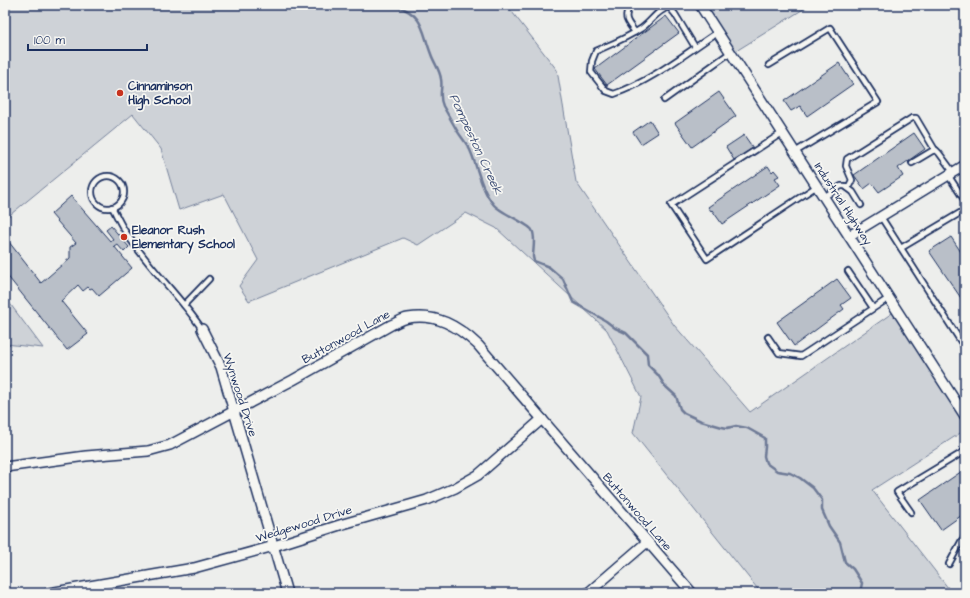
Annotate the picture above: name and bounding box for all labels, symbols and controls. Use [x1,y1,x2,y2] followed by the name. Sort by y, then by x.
[28,26,147,52] scale bar
[34,32,65,49] text: 100 m
[128,78,192,111] place label: Cinnaminson High School
[115,88,125,98] marker: Cinnaminson High School
[445,91,508,198] water label: Pompeston Creek
[809,159,876,250] street label: Industrial Highway
[132,222,235,254] place label: Eleanor Rush Elementary School
[119,232,129,242] marker: Eleanor Rush Elementary School
[299,306,393,368] street label: Buttonwood Lane
[218,351,262,440] street label: Wynwood Drive
[598,469,676,555] street label: Buttonwood Lane
[254,501,355,548] street label: Wedgewood Drive

